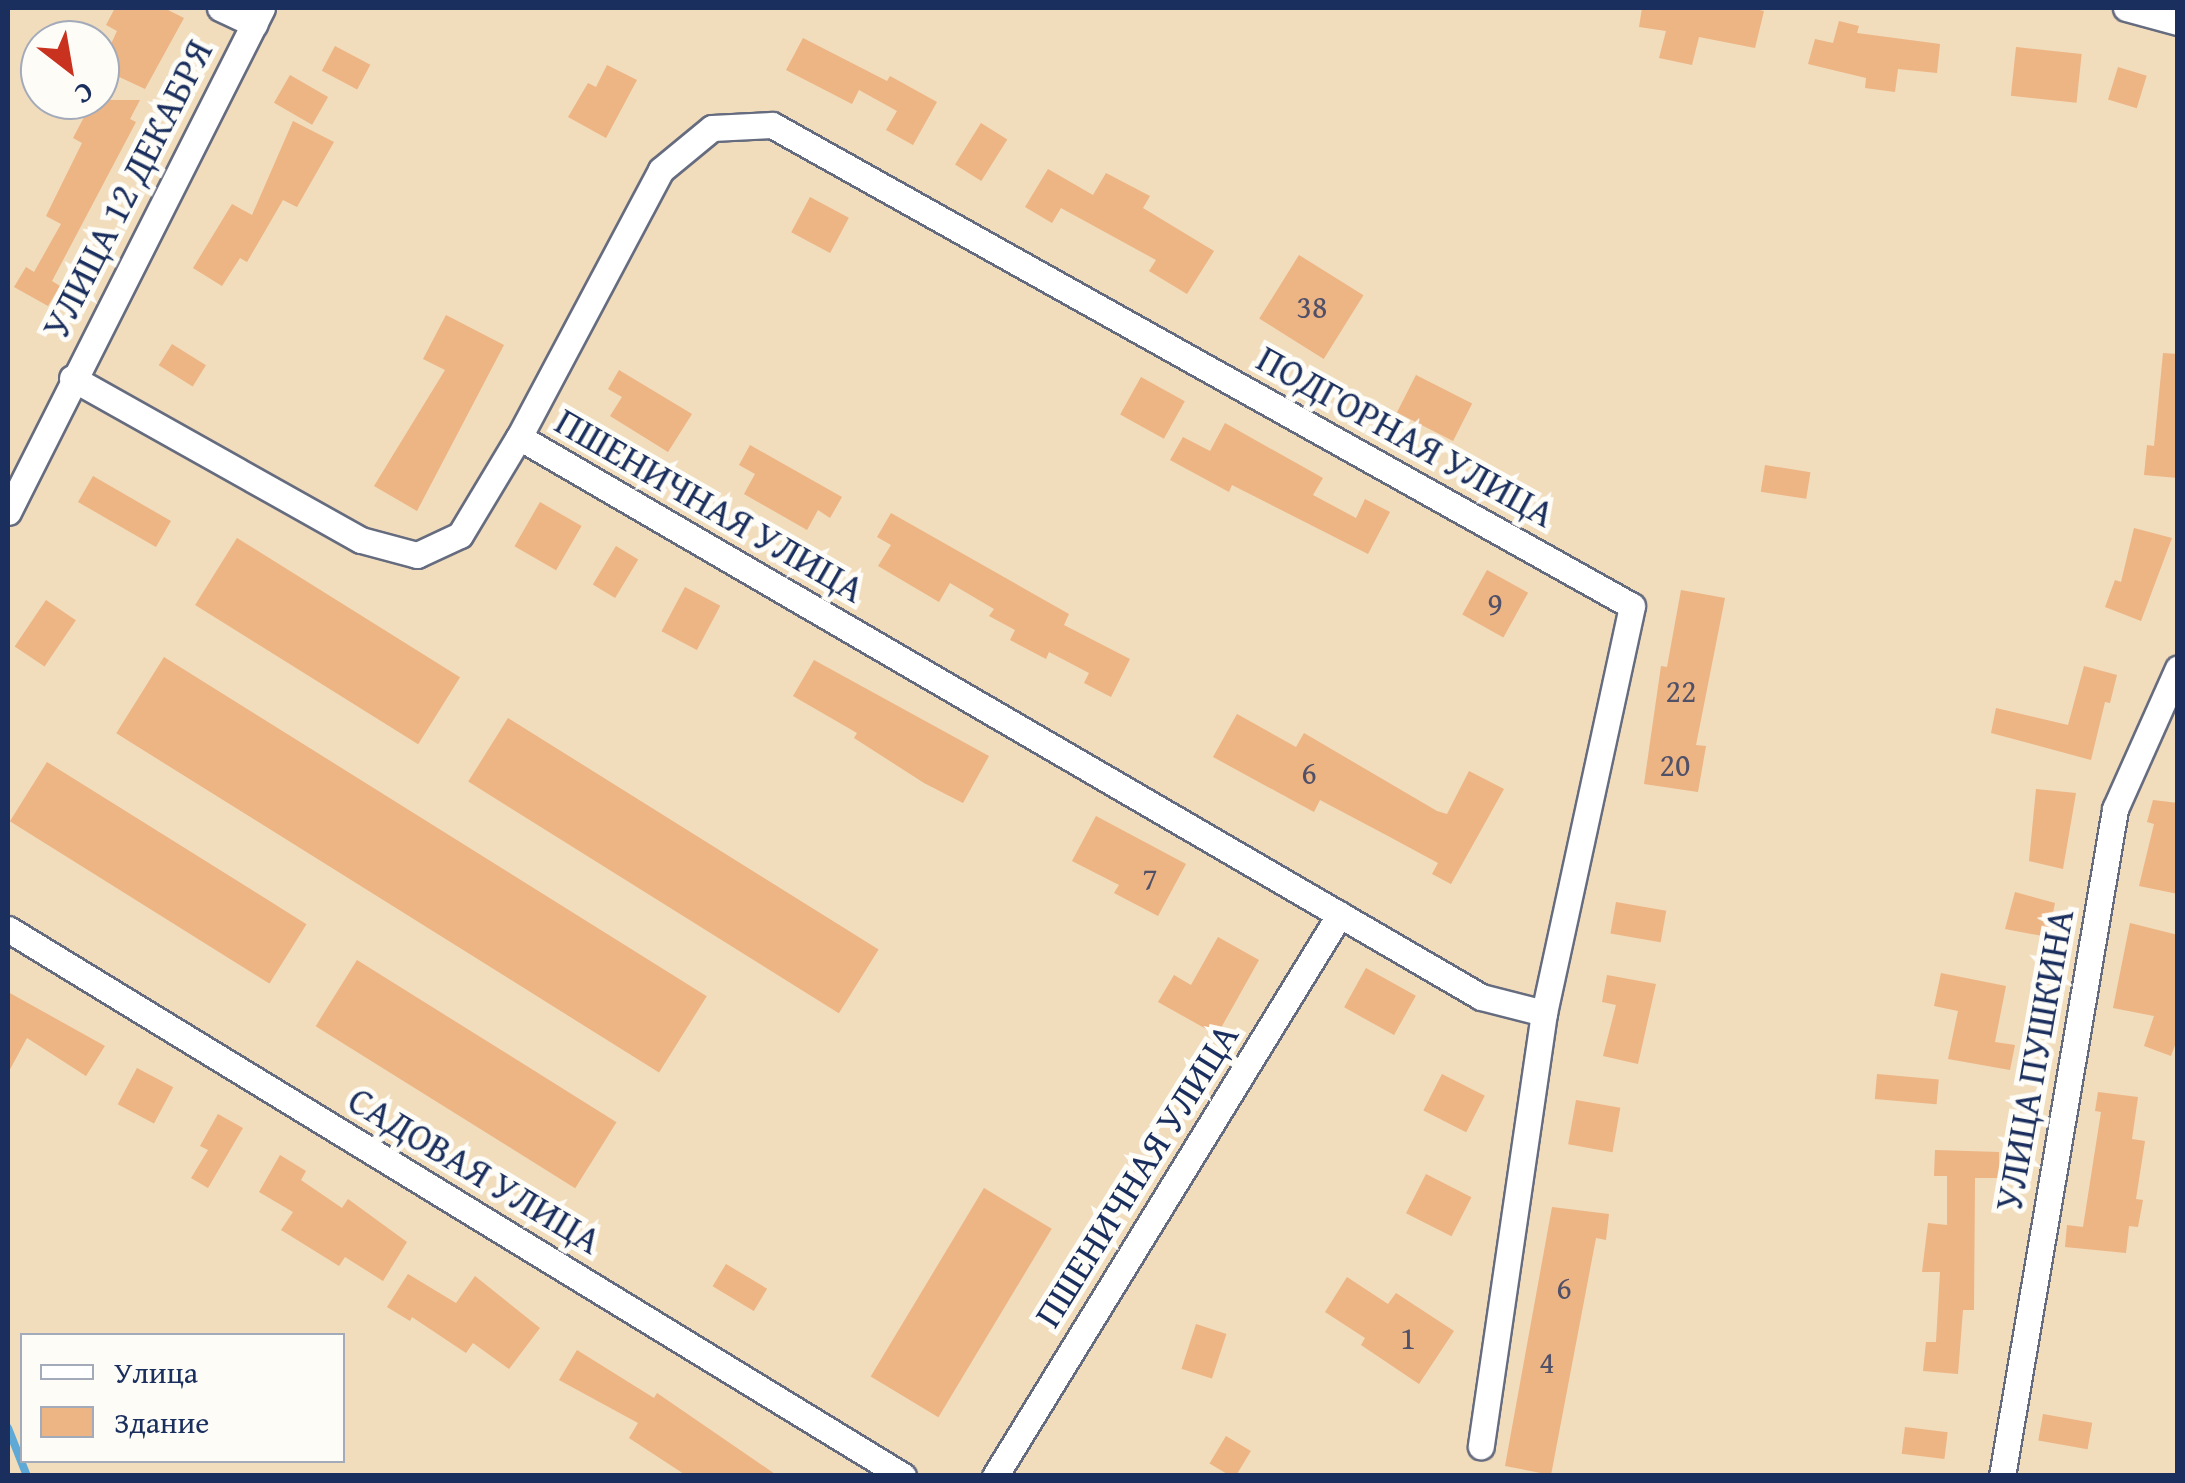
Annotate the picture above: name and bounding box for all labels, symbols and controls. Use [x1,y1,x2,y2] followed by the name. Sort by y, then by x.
[20,20,120,120] north arrow
[32,33,222,345] street label: УЛИЦА 12 ДЕКАБРЯ
[67,73,102,116] text: С
[1297,288,1327,326] house number: 38
[1249,335,1563,537] street label: ПОДГОРНАЯ УЛИЦА
[548,398,872,612] street label: ПШЕНИЧНАЯ УЛИЦА
[1487,585,1503,623] house number: 9
[1666,672,1696,710] house number: 22
[1660,746,1690,784] house number: 20
[1301,754,1317,792] house number: 6
[1142,860,1158,898] house number: 7
[1985,906,2083,1214] street label: УЛИЦА ПУШКИНА
[1024,1015,1248,1335] street label: ПШЕНИЧНАЯ УЛИЦА
[340,1077,610,1263] street label: САДОВАЯ УЛИЦА
[1556,1269,1572,1307] house number: 6
[1400,1319,1416,1357] house number: 1
[20,1333,345,1463] legend
[1539,1343,1555,1381] house number: 4
[114,1350,198,1394] text: Улица
[114,1400,209,1444] text: Здание

